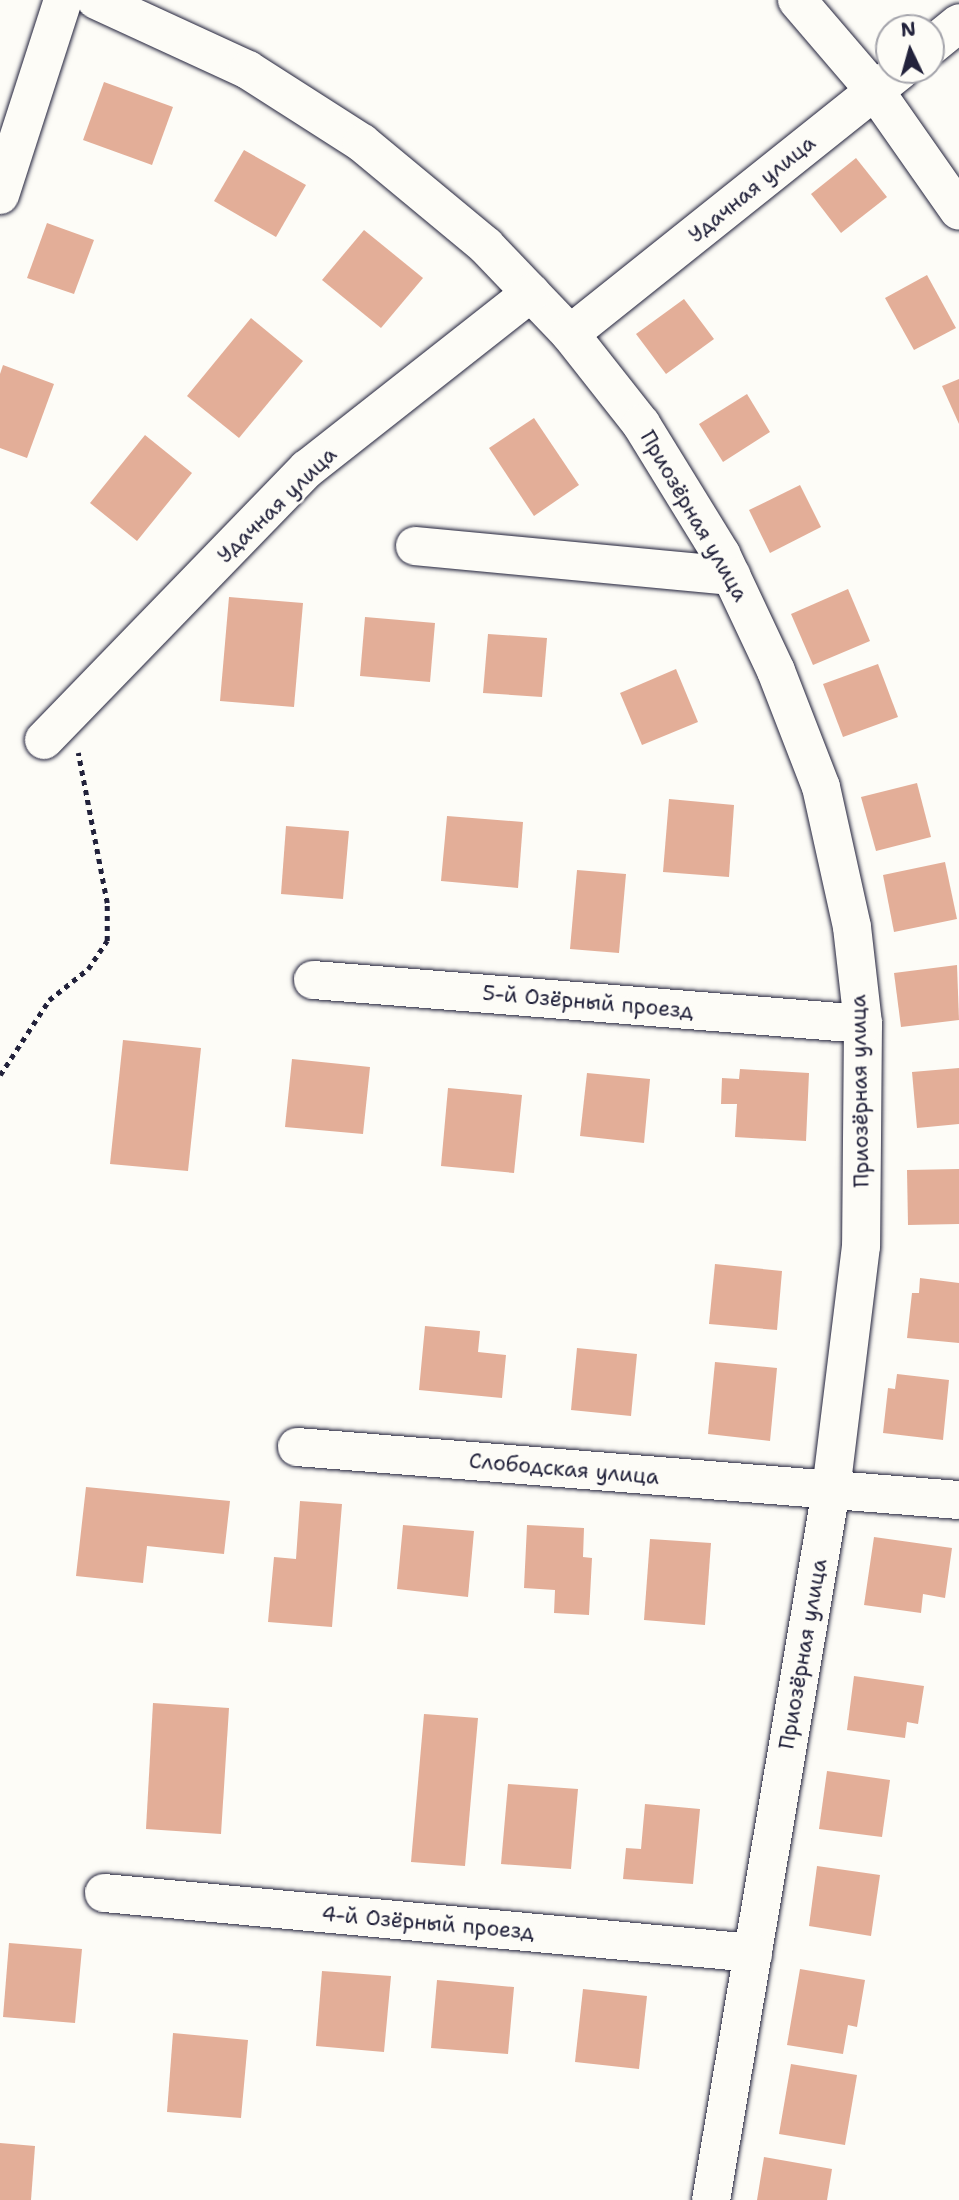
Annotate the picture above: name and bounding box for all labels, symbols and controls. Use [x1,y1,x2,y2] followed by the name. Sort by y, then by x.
[875,14,945,84] north arrow
[900,16,917,43] text: N
[683,130,821,248] street label: Удачная улица
[635,426,753,606] street label: Приозёрная улица
[212,442,342,568] street label: Удачная улица
[481,980,695,1024] street label: 5-й Озёрный проезд
[846,994,874,1188] street label: Приозёрная улица
[468,1448,660,1490] street label: Слободская улица
[774,1557,832,1751] street label: Приозёрная улица
[320,1901,536,1945] street label: 4-й Озёрный проезд

